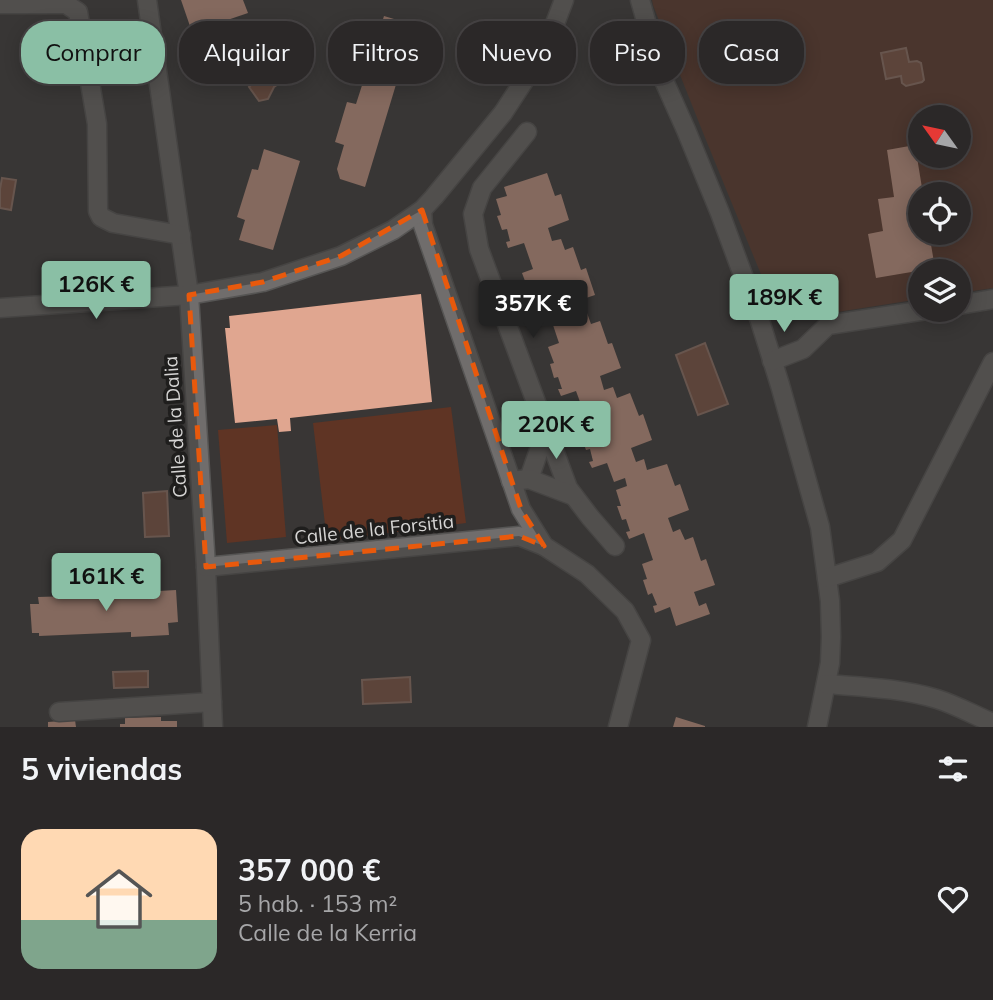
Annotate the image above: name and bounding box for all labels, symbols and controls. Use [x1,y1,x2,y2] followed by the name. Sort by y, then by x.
[21,21,165,84] chip: Comprar
[179,21,314,84] chip: Alquilar
[328,21,443,84] chip: Filtros
[457,21,576,84] chip: Nuevo
[590,21,685,84] chip: Piso
[699,21,804,84] chip: Casa
[908,105,971,168] north arrow
[908,105,971,322] map controls
[908,182,971,245] button: locate
[908,259,971,322] button: layers
[39,262,153,321] pin: 126K €
[58,269,134,298] text: 126K €
[727,274,841,334] pin: 189K €
[476,280,590,340] pin: 357K €
[746,282,822,311] text: 189K €
[495,288,571,317] text: 357K €
[158,355,192,499] street label: Calle de la Dalia
[499,402,613,461] pin: 220K €
[518,409,594,438] text: 220K €
[293,509,455,549] street label: Calle de la Forsitia
[49,554,163,613] pin: 161K €
[68,561,144,590] text: 161K €
[21,750,182,788] text: 5 viviendas
[934,750,972,788] icon: filters
[238,851,380,889] text: 357 000 €
[77,857,161,941] icon: home
[934,880,972,918] icon: heart
[238,889,397,918] text: 5 hab. · 153 m²
[238,918,417,947] text: Calle de la Kerria

